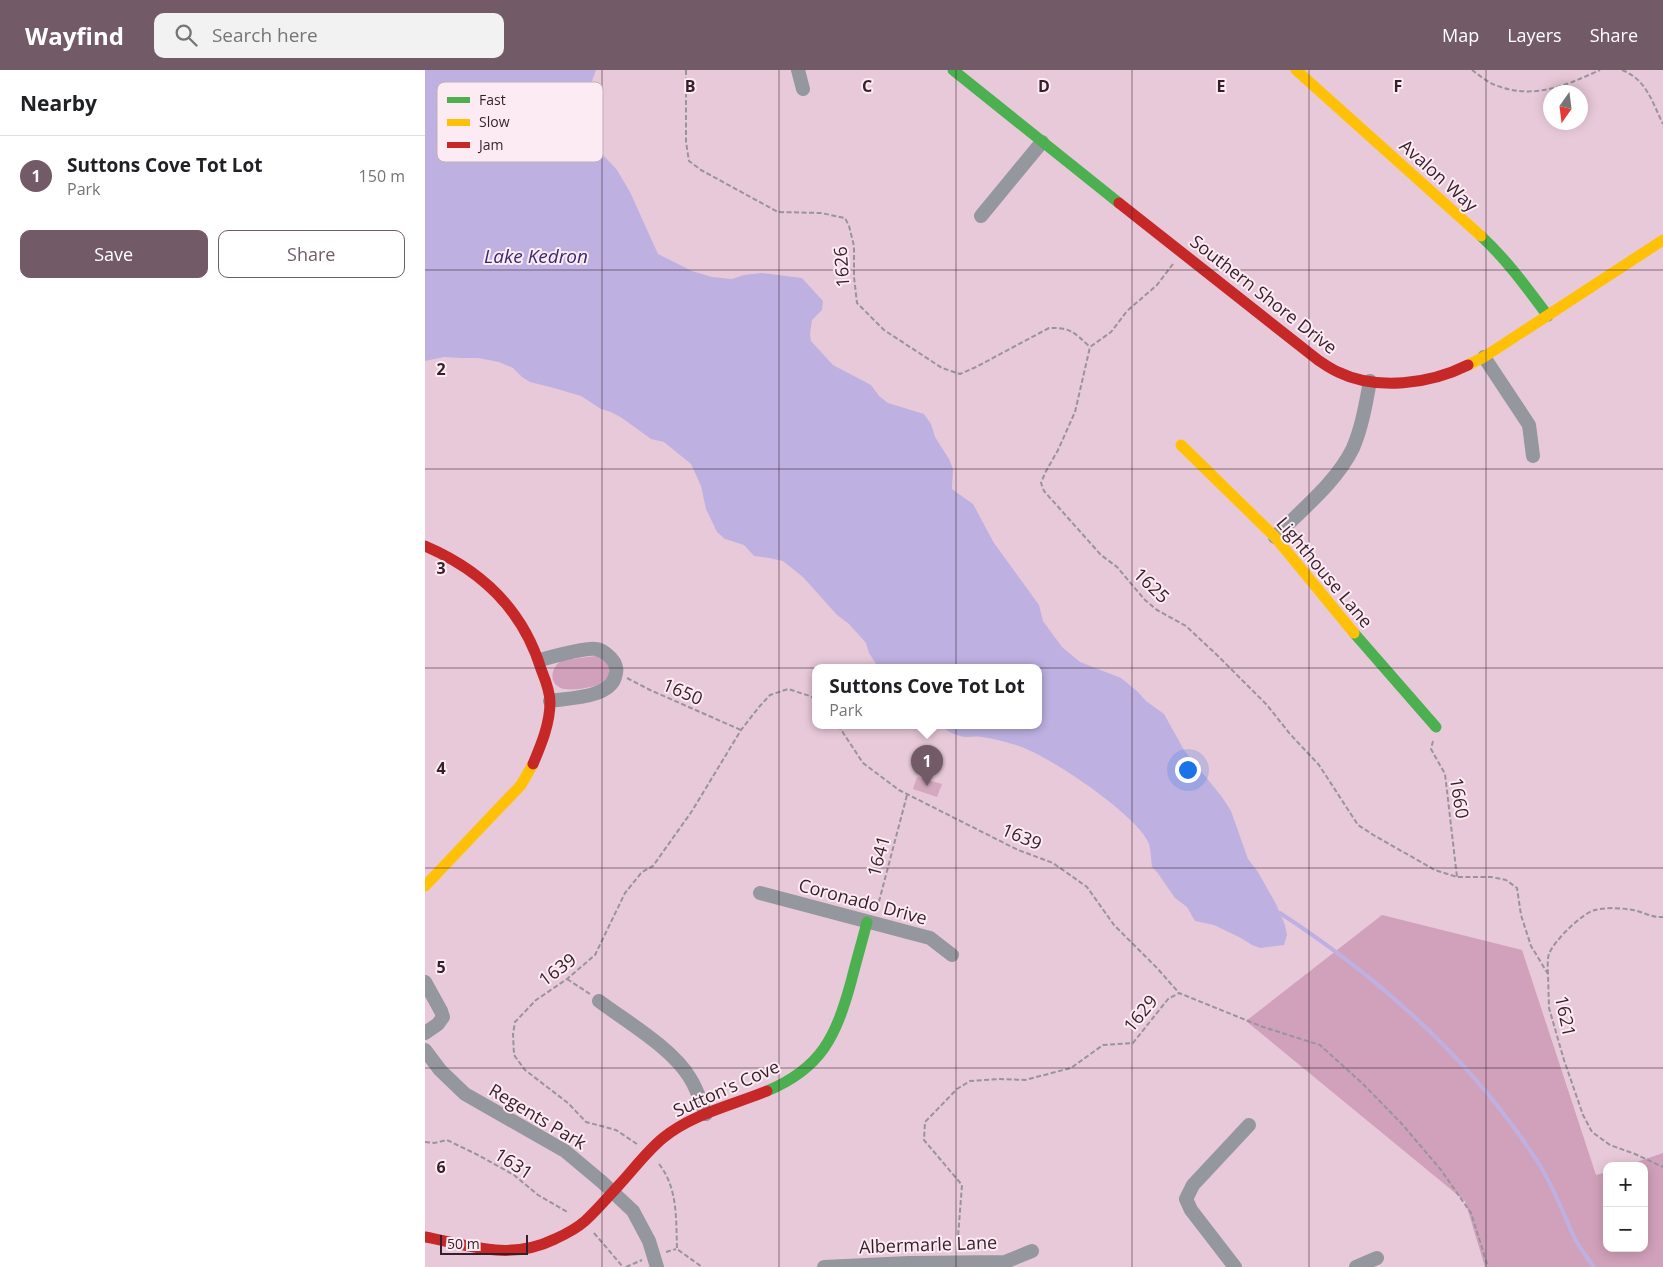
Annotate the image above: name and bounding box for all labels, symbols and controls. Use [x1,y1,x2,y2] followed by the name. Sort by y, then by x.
[154,13,504,58] search box
[25,19,124,52] text: Wayfind
[172,21,200,49] icon: search
[212,22,318,48] text: Search here
[1442,23,1479,47] text: Map
[1507,23,1562,47] text: Layers
[1590,23,1638,47] text: Share
[685,75,695,97] text: B
[862,75,872,97] text: C
[1038,75,1050,97] text: D
[1217,75,1226,97] text: E
[1394,75,1402,97] text: F
[437,82,603,162] legend
[1543,85,1588,130] north arrow
[20,89,97,117] text: Nearby
[479,90,506,109] text: Fast
[479,112,510,131] text: Slow
[1395,134,1484,217] street label: Avalon Way
[477,135,504,154] text: Jam
[67,152,263,178] text: Suttons Cove Tot Lot
[31,165,41,187] text: 1
[359,165,405,187] text: 150 m
[67,178,100,200] text: Park
[1186,229,1342,359] street label: Southern Shore Drive
[20,230,208,278] button: Save
[218,230,405,278] button: Share
[484,243,588,269] water label: Lake Kedron
[828,246,854,288] street label: 1626
[436,358,446,380] text: 2
[1271,511,1379,633] street label: Lighthouse Lane
[436,557,446,579] text: 3
[1129,562,1175,608] street label: 1625
[812,664,1042,729] popup
[659,672,707,710] street label: 1650
[829,673,1025,699] text: Suttons Cove Tot Lot
[829,699,863,721] text: Park
[911,745,943,786] pin: 1
[436,757,446,779] text: 4
[1175,757,1201,783] your location
[1445,776,1475,820] street label: 1660
[998,817,1046,855] street label: 1639
[861,833,895,879] street label: 1641
[796,872,930,930] street label: Coronado Drive
[533,947,581,991] street label: 1639
[436,956,446,978] text: 5
[1118,990,1162,1036] street label: 1629
[1550,993,1582,1039] street label: 1621
[669,1054,783,1122] street label: Sutton's Cove
[485,1078,592,1155] street label: Regents Park
[490,1142,538,1184] street label: 1631
[436,1156,446,1178] text: 6
[1603,1162,1648,1252] map controls
[1603,1162,1648,1207] button: +
[1603,1207,1648,1252] button: −
[858,1230,998,1258] street label: Albermarle Lane
[440,1232,527,1255] scale bar
[447,1234,480,1253] text: 50 m

